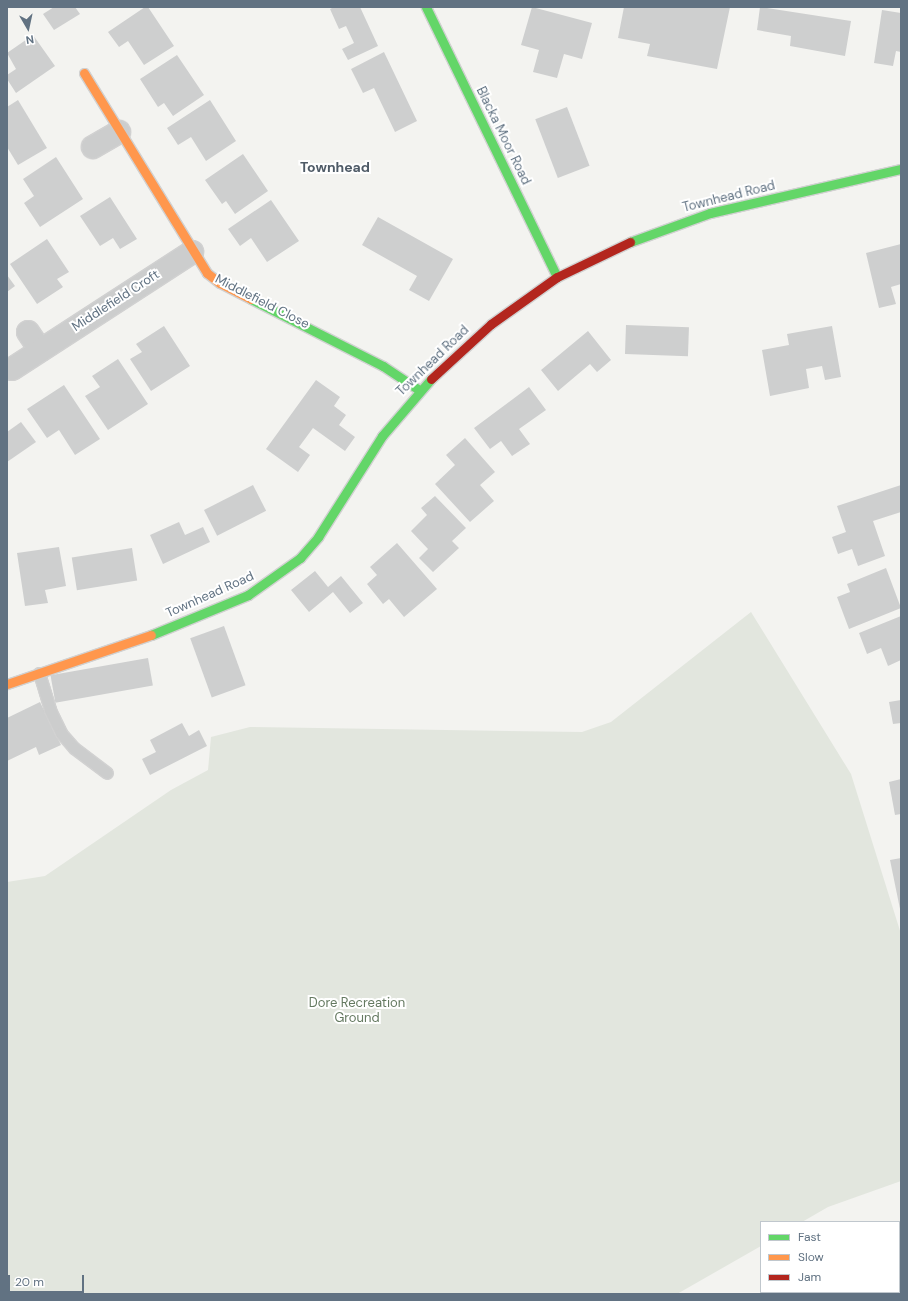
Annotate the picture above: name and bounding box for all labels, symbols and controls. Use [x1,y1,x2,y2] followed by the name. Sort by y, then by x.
[8,8,48,48] north arrow
[25,32,35,47] text: N
[473,84,533,188] street label: Blacka Moor Road
[300,159,370,175] district label: Townhead
[681,178,777,216] street label: Townhead Road
[69,267,163,335] street label: Middlefield Croft
[212,272,312,332] street label: Middlefield Close
[393,322,473,400] street label: Townhead Road
[164,569,256,621] street label: Townhead Road
[309,996,405,1027] park label: Dore Recreation Ground
[760,1221,900,1293] legend
[798,1229,821,1245] text: Fast
[798,1249,824,1265] text: Slow
[10,1267,86,1293] scale bar
[798,1269,821,1285] text: Jam
[15,1274,44,1290] text: 20 m

